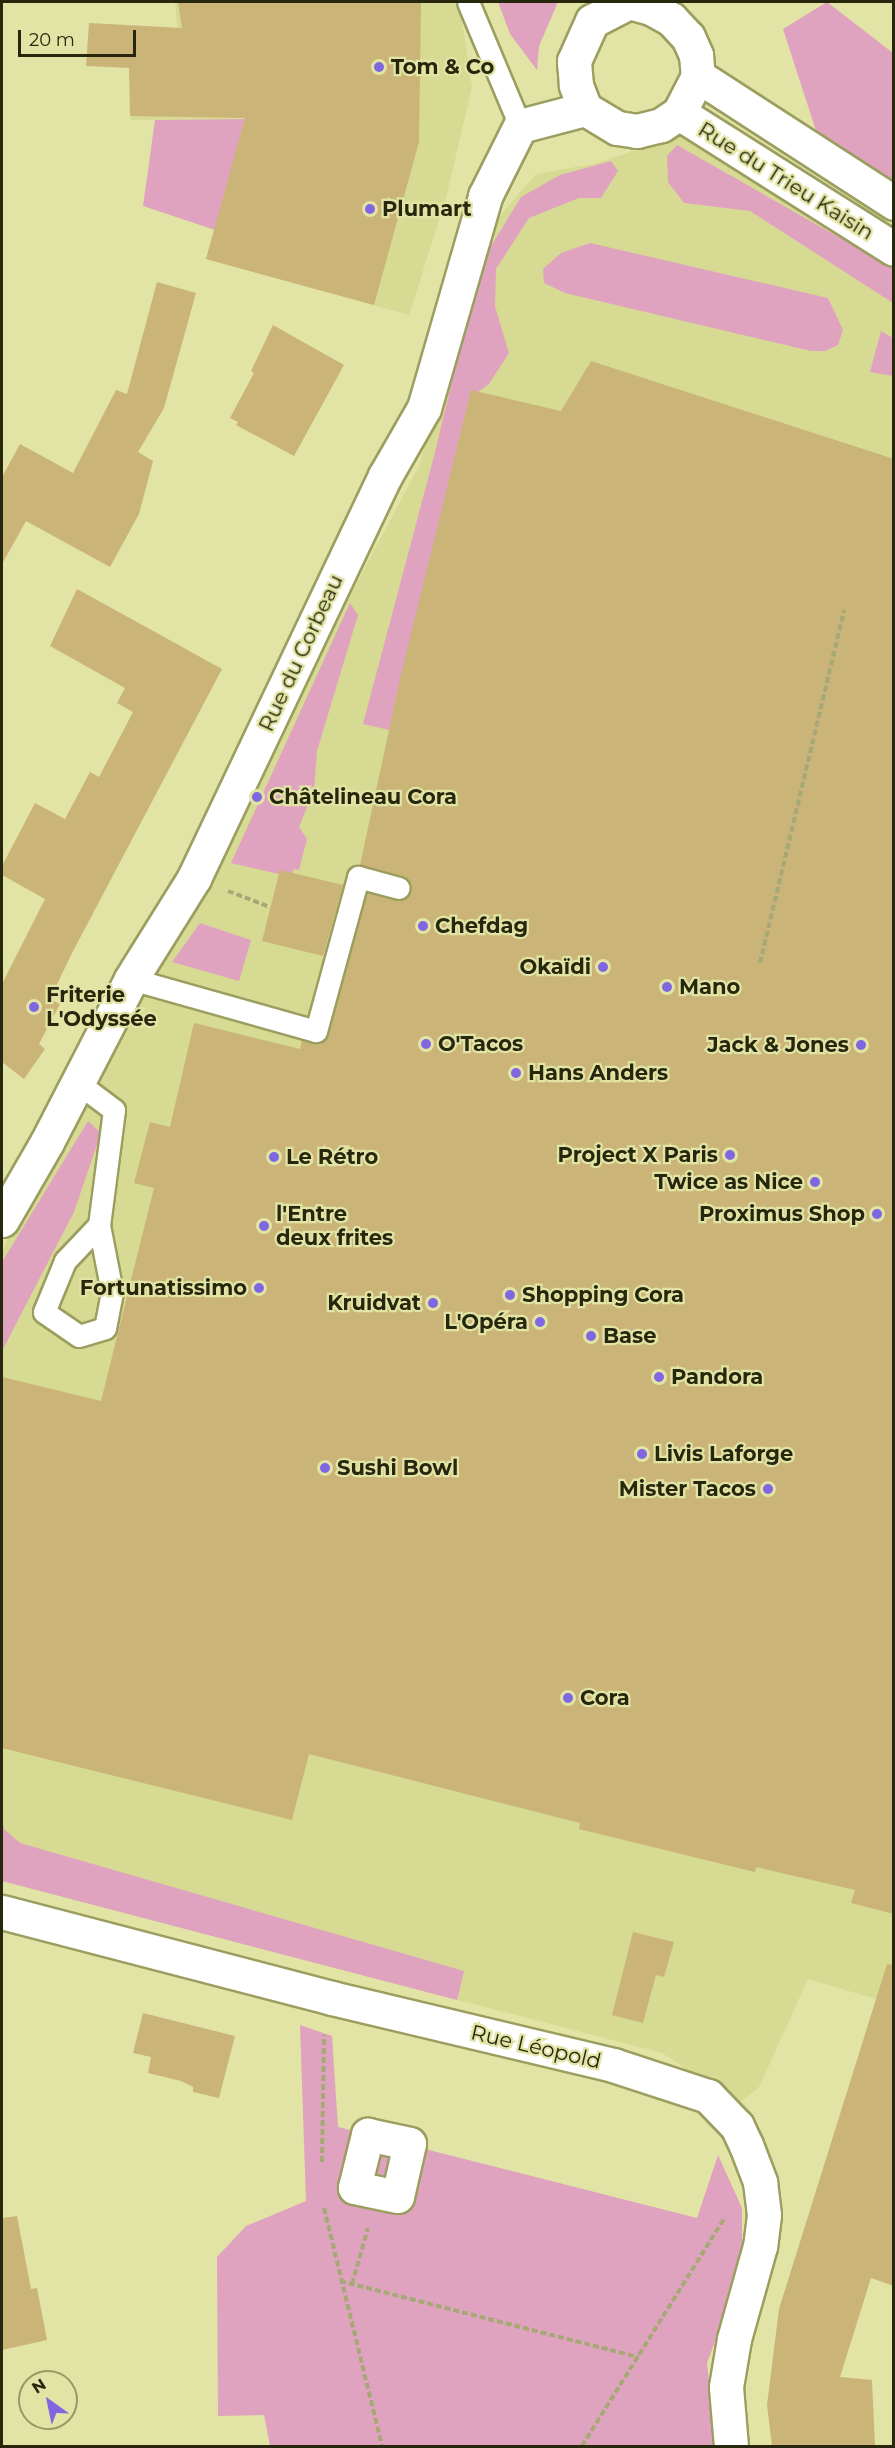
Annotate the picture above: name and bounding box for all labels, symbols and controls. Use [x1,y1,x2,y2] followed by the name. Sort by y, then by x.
[21,18,140,56] scale bar
[29,29,75,51] text: 20 m
[391,54,494,80] place label: Tom & Co
[372,60,386,74] marker: Tom & Co
[694,117,878,245] street label: Rue du Trieu Kaisin
[382,196,472,222] place label: Plumart
[363,202,377,216] marker: Plumart
[254,571,348,735] street label: Rue du Corbeau
[269,784,457,810] place label: Châtelineau Cora
[250,790,264,804] marker: Châtelineau Cora
[435,913,528,939] place label: Chefdag
[416,919,430,933] marker: Chefdag
[520,954,591,980] place label: Okaïdi
[596,960,610,974] marker: Okaïdi
[679,974,740,1000] place label: Mano
[660,980,674,994] marker: Mano
[46,982,157,1032] place label: Friterie L'Odyssée
[27,1000,41,1014] marker: Friterie L'Odyssée
[438,1031,523,1057] place label: O'Tacos
[707,1032,849,1058] place label: Jack & Jones
[419,1037,433,1051] marker: O'Tacos
[854,1038,868,1052] marker: Jack & Jones
[528,1060,668,1086] place label: Hans Anders
[509,1066,523,1080] marker: Hans Anders
[558,1142,718,1168] place label: Project X Paris
[286,1144,378,1170] place label: Le Rétro
[723,1148,737,1162] marker: Project X Paris
[267,1150,281,1164] marker: Le Rétro
[654,1169,803,1195] place label: Twice as Nice
[808,1175,822,1189] marker: Twice as Nice
[276,1201,393,1251] place label: l'Entre deux frites
[699,1201,865,1227] place label: Proximus Shop
[870,1207,884,1221] marker: Proximus Shop
[257,1219,271,1233] marker: l'Entre deux frites
[80,1275,247,1301] place label: Fortunatissimo
[252,1281,266,1295] marker: Fortunatissimo
[522,1282,684,1308] place label: Shopping Cora
[503,1288,517,1302] marker: Shopping Cora
[327,1290,421,1316] place label: Kruidvat
[426,1296,440,1310] marker: Kruidvat
[444,1309,528,1335] place label: L'Opéra
[533,1315,547,1329] marker: L'Opéra
[603,1323,656,1349] place label: Base
[584,1329,598,1343] marker: Base
[671,1364,763,1390] place label: Pandora
[652,1370,666,1384] marker: Pandora
[654,1441,793,1467] place label: Livis Laforge
[635,1447,649,1461] marker: Livis Laforge
[337,1455,458,1481] place label: Sushi Bowl
[318,1461,332,1475] marker: Sushi Bowl
[619,1476,756,1502] place label: Mister Tacos
[761,1482,775,1496] marker: Mister Tacos
[580,1685,630,1711] place label: Cora
[561,1691,575,1705] marker: Cora
[468,2020,604,2074] street label: Rue Léopold
[18,2370,78,2430] north arrow
[28,2375,50,2398] text: N

